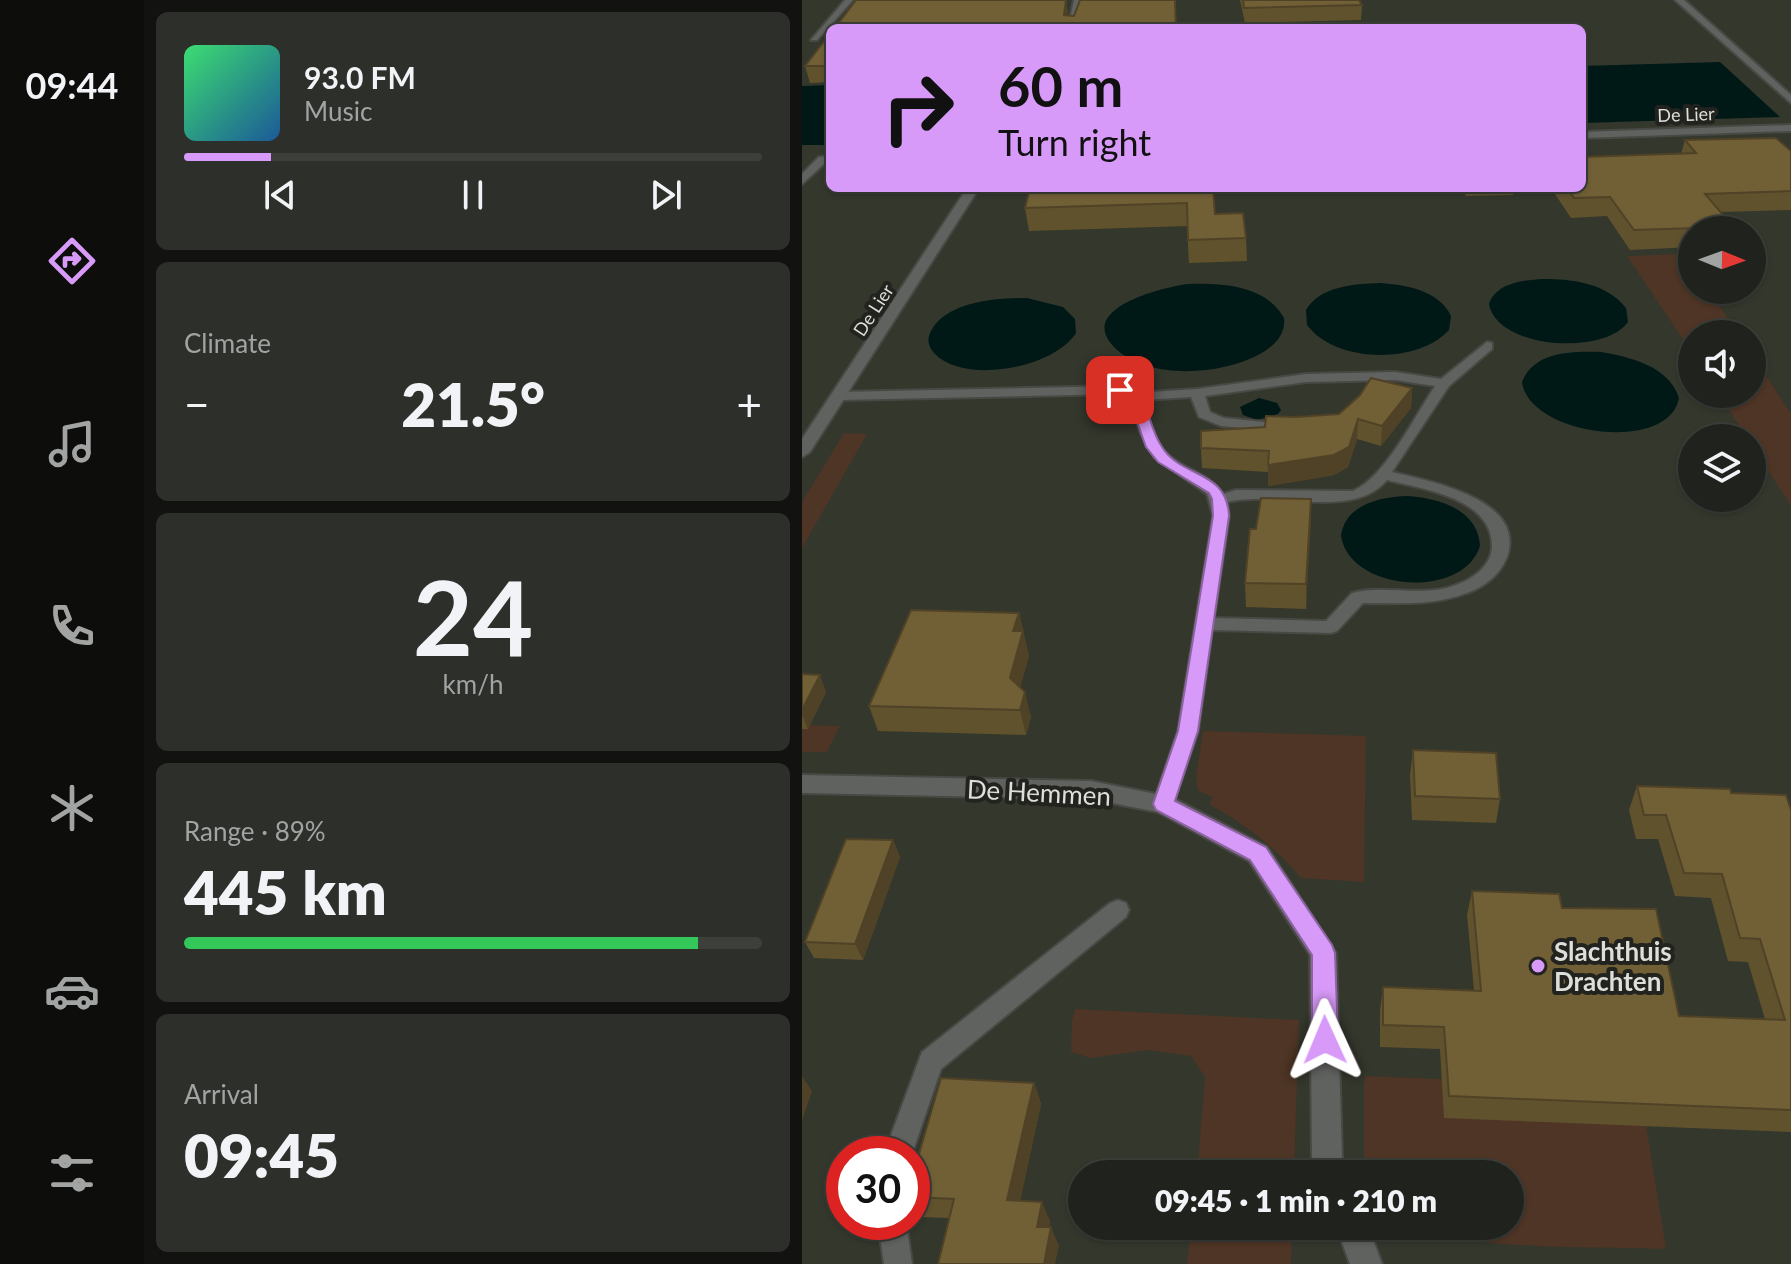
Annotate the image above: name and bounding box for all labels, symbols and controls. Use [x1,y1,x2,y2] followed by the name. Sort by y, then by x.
[998,52,1123,119] text: 60 m
[866,56,970,160] icon: right
[304,59,416,95] text: 93.0 FM
[26,63,118,107] text: 09:44
[304,95,372,127] text: Music
[1657,102,1715,126] street label: De Lier
[998,120,1151,164] text: Turn right
[258,173,302,217] icon: previous
[451,173,495,217] icon: pause
[644,173,688,217] icon: next
[1678,216,1766,304] north arrow
[1678,216,1766,512] map controls
[44,233,100,289] icon: directions
[848,280,898,340] street label: De Lier
[1678,320,1766,408] button: sound
[184,327,271,359] text: Climate
[1086,356,1154,424] pin
[401,368,545,440] text: 21.5°
[1098,368,1142,412] icon: arrive
[184,378,210,430] text: −
[736,378,762,430] text: +
[44,416,100,472] icon: music
[1678,424,1766,512] button: layers
[413,553,533,678] text: 24
[44,598,100,654] icon: phone
[443,668,503,700] text: km/h
[966,772,1112,812] street label: De Hemmen
[44,780,100,836] icon: climate
[184,815,326,847] text: Range · 89%
[184,856,387,928] text: 445 km
[1554,935,1672,997] place label: Slachthuis Drachten
[1529,957,1547,975] marker: Slachthuis Drachten
[44,963,100,1019] icon: car
[1283,998,1367,1082] position arrow
[184,1078,259,1110] text: Arrival
[184,1119,339,1191] text: 09:45
[826,1136,930,1240] speed limit sign: 30
[44,1145,100,1201] icon: filters
[1155,1182,1437,1218] text: 09:45 · 1 min · 210 m

